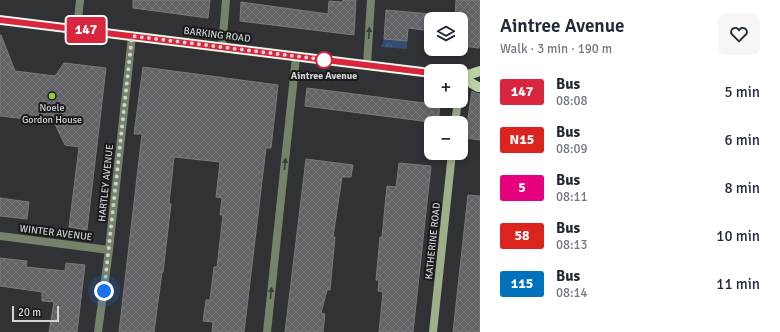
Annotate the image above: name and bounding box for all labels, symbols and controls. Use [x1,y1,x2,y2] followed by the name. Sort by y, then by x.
[424,12,468,160] map controls
[424,12,468,56] button: layers
[718,13,760,55] button: heart
[500,14,625,38] text: Aintree Avenue
[63,17,109,43] line badge: 147
[75,21,97,38] text: 147
[183,25,251,45] street label: BARKING ROAD
[366,27,373,39] one-way arrow
[500,41,612,57] text: Walk · 3 min · 190 m
[315,51,333,69] marker: Aintree Avenue
[424,64,468,108] button: +
[291,70,357,82] place label: Aintree Avenue
[556,75,580,93] text: Bus
[511,83,533,100] text: 147
[724,83,760,101] text: 5 min
[47,91,57,101] marker: Noele Gordon House
[556,93,588,109] text: 08:08
[22,102,82,126] place label: Noele Gordon House
[424,116,468,160] button: −
[556,123,580,141] text: Bus
[510,131,534,148] text: N15
[724,131,760,149] text: 6 min
[556,141,588,157] text: 08:09
[96,143,116,222] street label: HARTLEY AVENUE
[281,158,288,170] one-way arrow
[556,171,580,189] text: Bus
[518,179,526,196] text: 5
[724,179,760,197] text: 8 min
[556,189,588,205] text: 08:11
[423,202,443,280] street label: KATHERINE ROAD
[556,219,580,237] text: Bus
[19,223,93,243] street label: WINTER AVENUE
[514,227,530,244] text: 58
[716,227,760,245] text: 10 min
[556,237,588,253] text: 08:13
[556,267,580,285] text: Bus
[511,275,533,292] text: 115
[716,275,760,293] text: 11 min
[94,281,114,301] your location
[556,285,588,301] text: 08:14
[268,287,274,299] one-way arrow
[12,304,59,323] scale bar
[18,306,41,319] text: 20 m

